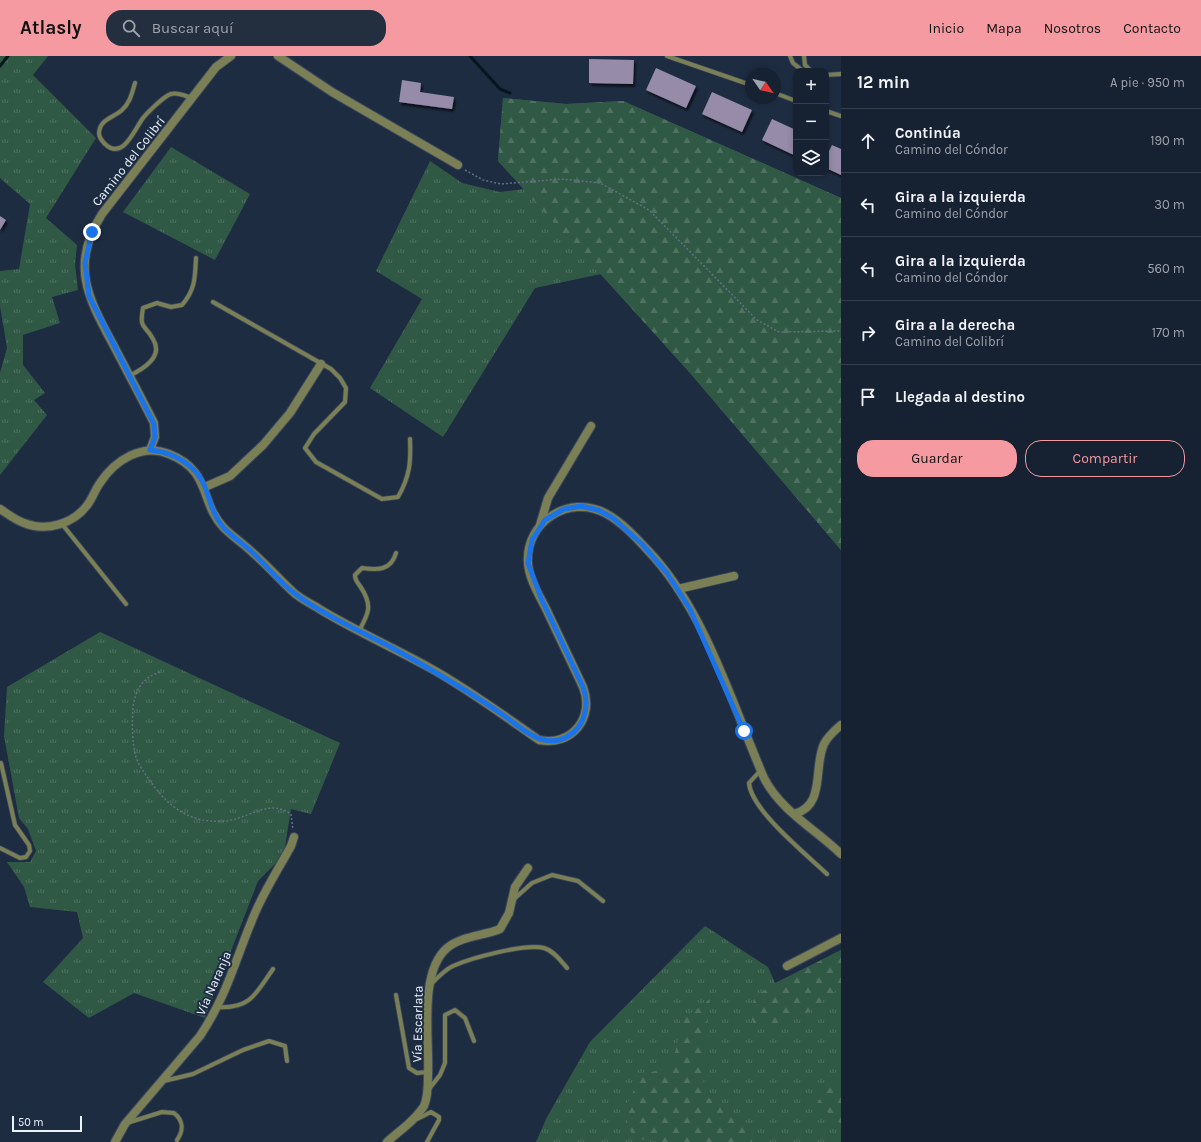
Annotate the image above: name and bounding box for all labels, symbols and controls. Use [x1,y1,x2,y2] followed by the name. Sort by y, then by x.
[106,10,386,46] search box
[20,17,82,39] text: Atlasly
[120,17,142,39] icon: search
[152,19,234,37] text: Buscar aquí
[929,20,964,37] text: Inicio
[986,20,1022,37] text: Mapa
[1044,20,1101,37] text: Nosotros
[1123,20,1181,37] text: Contacto
[745,68,781,104] north arrow
[793,68,829,176] map controls
[793,68,829,104] button: +
[857,72,910,92] text: 12 min
[1110,75,1185,90] text: A pie · 950 m
[793,104,829,140] button: −
[89,114,168,209] street label: Camino del Colibrí
[895,124,961,142] text: Continúa
[857,130,879,152] icon: ahead
[1150,133,1185,148] text: 190 m
[793,140,829,176] button: layers
[895,142,1008,157] text: Camino del Cóndor
[895,188,1026,206] text: Gira a la izquierda
[857,194,879,216] icon: left
[1154,197,1185,212] text: 30 m
[895,206,1008,221] text: Camino del Cóndor
[83,223,101,241] route end
[895,252,1026,270] text: Gira a la izquierda
[857,258,879,280] icon: left
[1147,261,1185,276] text: 560 m
[895,270,1008,285] text: Camino del Cóndor
[895,316,1015,334] text: Gira a la derecha
[857,322,879,344] icon: right
[1152,325,1185,340] text: 170 m
[895,334,1004,349] text: Camino del Colibrí
[857,386,879,408] icon: arrive
[895,388,1025,406] text: Llegada al destino
[857,440,1017,477] button: Guardar
[1025,440,1185,477] button: Compartir
[735,722,753,740] route start
[193,949,234,1018] street label: Vía Naranja
[409,985,426,1063] street label: Vía Escarlata
[12,1114,82,1133] scale bar
[18,1116,44,1129] text: 50 m

